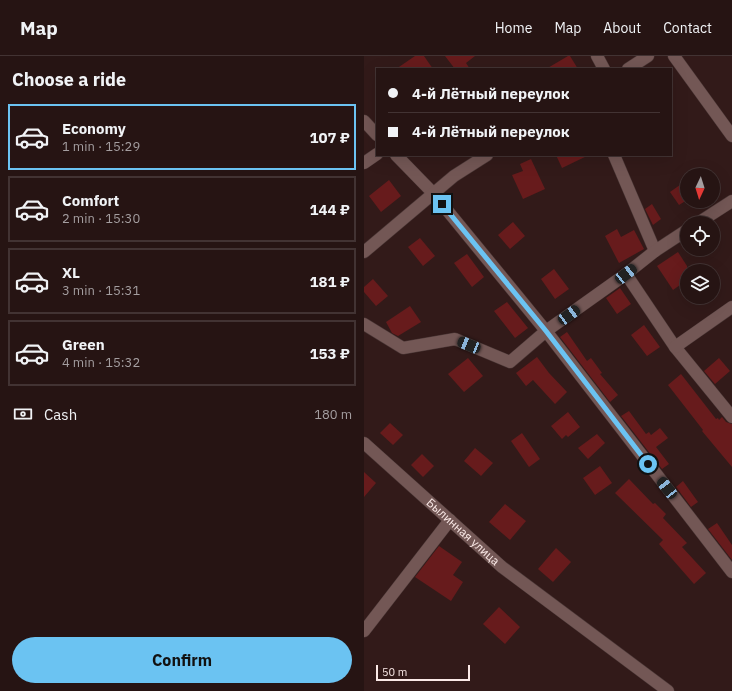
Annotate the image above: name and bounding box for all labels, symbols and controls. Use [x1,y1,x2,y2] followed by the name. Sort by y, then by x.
[20,16,58,40] text: Map
[495,19,532,37] text: Home
[554,19,581,37] text: Map
[603,19,641,37] text: About
[663,19,712,37] text: Contact
[12,68,126,91] text: Choose a ride
[412,84,570,103] text: 4-й Лётный переулок
[14,119,50,155] icon: car
[62,119,126,138] text: Economy
[412,122,570,141] text: 4-й Лётный переулок
[310,128,350,147] text: 107 ₽
[62,138,140,155] text: 1 min · 15:29
[680,168,720,208] north arrow
[680,168,720,304] map controls
[14,191,50,227] icon: car
[62,191,119,210] text: Comfort
[433,195,451,213] route end
[310,200,350,219] text: 144 ₽
[62,210,140,227] text: 2 min · 15:30
[680,216,720,256] button: locate
[613,262,639,286] car
[14,263,50,299] icon: car
[62,263,80,282] text: XL
[680,264,720,304] button: layers
[310,272,350,291] text: 181 ₽
[62,282,140,299] text: 3 min · 15:31
[556,303,582,327] car
[14,335,50,371] icon: car
[62,335,105,354] text: Green
[456,335,482,355] car
[310,344,350,363] text: 153 ₽
[62,354,140,371] text: 4 min · 15:32
[12,403,34,425] icon: cash
[44,405,77,424] text: Cash
[314,406,352,423] text: 180 m
[639,455,657,473] route start
[655,475,679,501] car
[424,495,503,569] street label: Былинная улица
[12,637,352,683] button: Confirm
[376,663,470,682] scale bar
[382,665,407,679] text: 50 m

